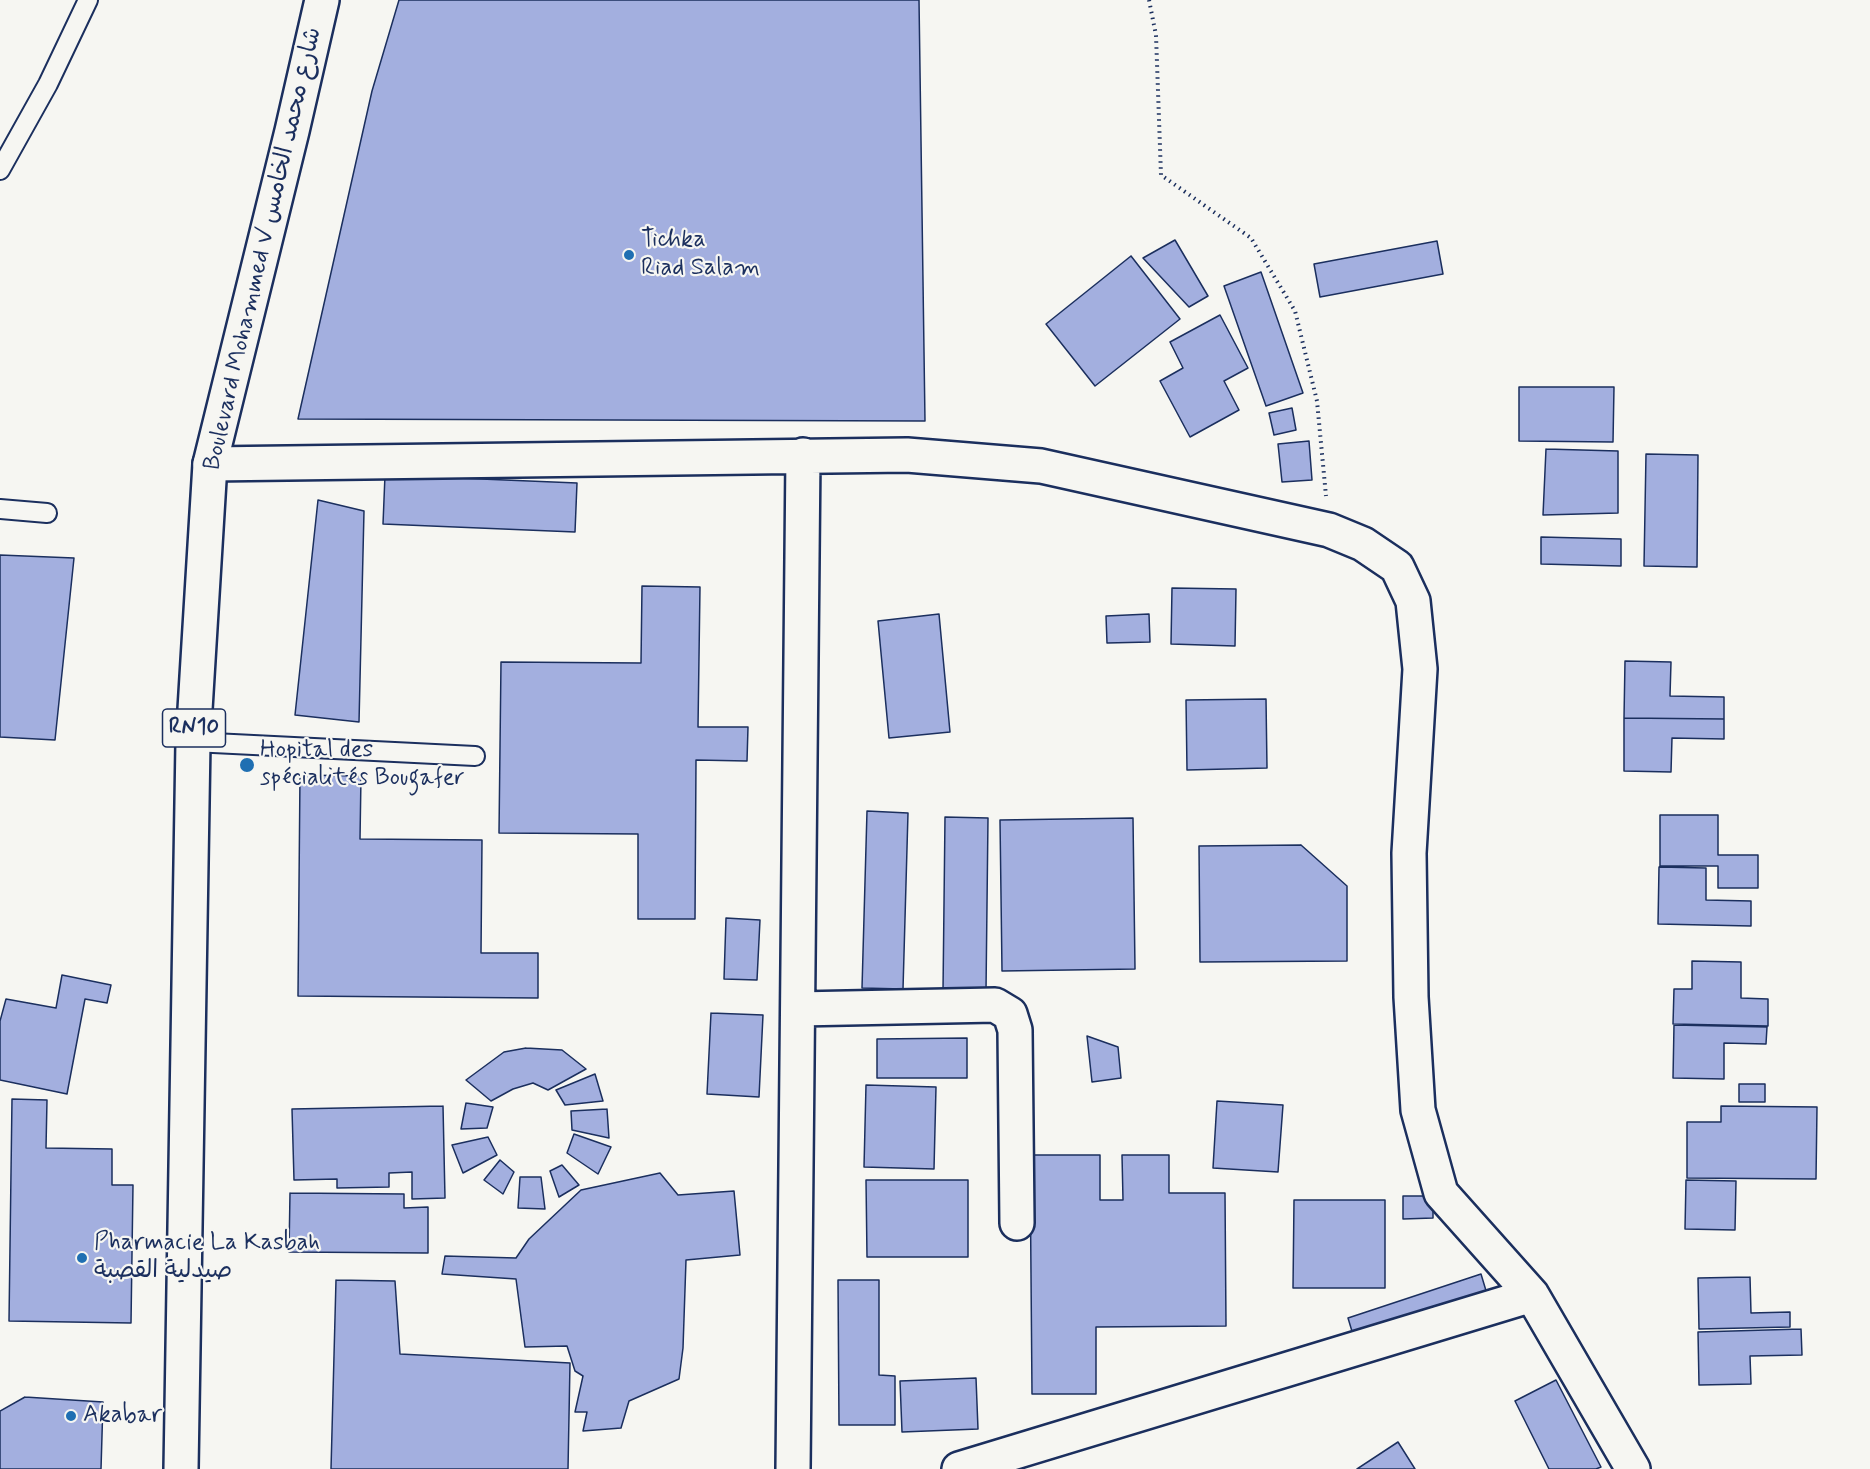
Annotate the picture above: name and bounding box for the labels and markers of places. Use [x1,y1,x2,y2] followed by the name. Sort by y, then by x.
[641,227,760,283] place label: Tichka Riad Salam
[622,248,636,262] marker: Tichka Riad Salam
[260,737,465,793] place label: Hopital des spécialités Bougafer
[238,756,256,774] marker: Hopital des spécialités Bougafer
[94,1230,320,1286] place label: Pharmacie La Kasbah صيدلية القصبة
[75,1251,89,1265] marker: Pharmacie La Kasbah صيدلية القصبة
[83,1402,162,1430] place label: Akabar
[64,1409,78,1423] marker: Akabar

